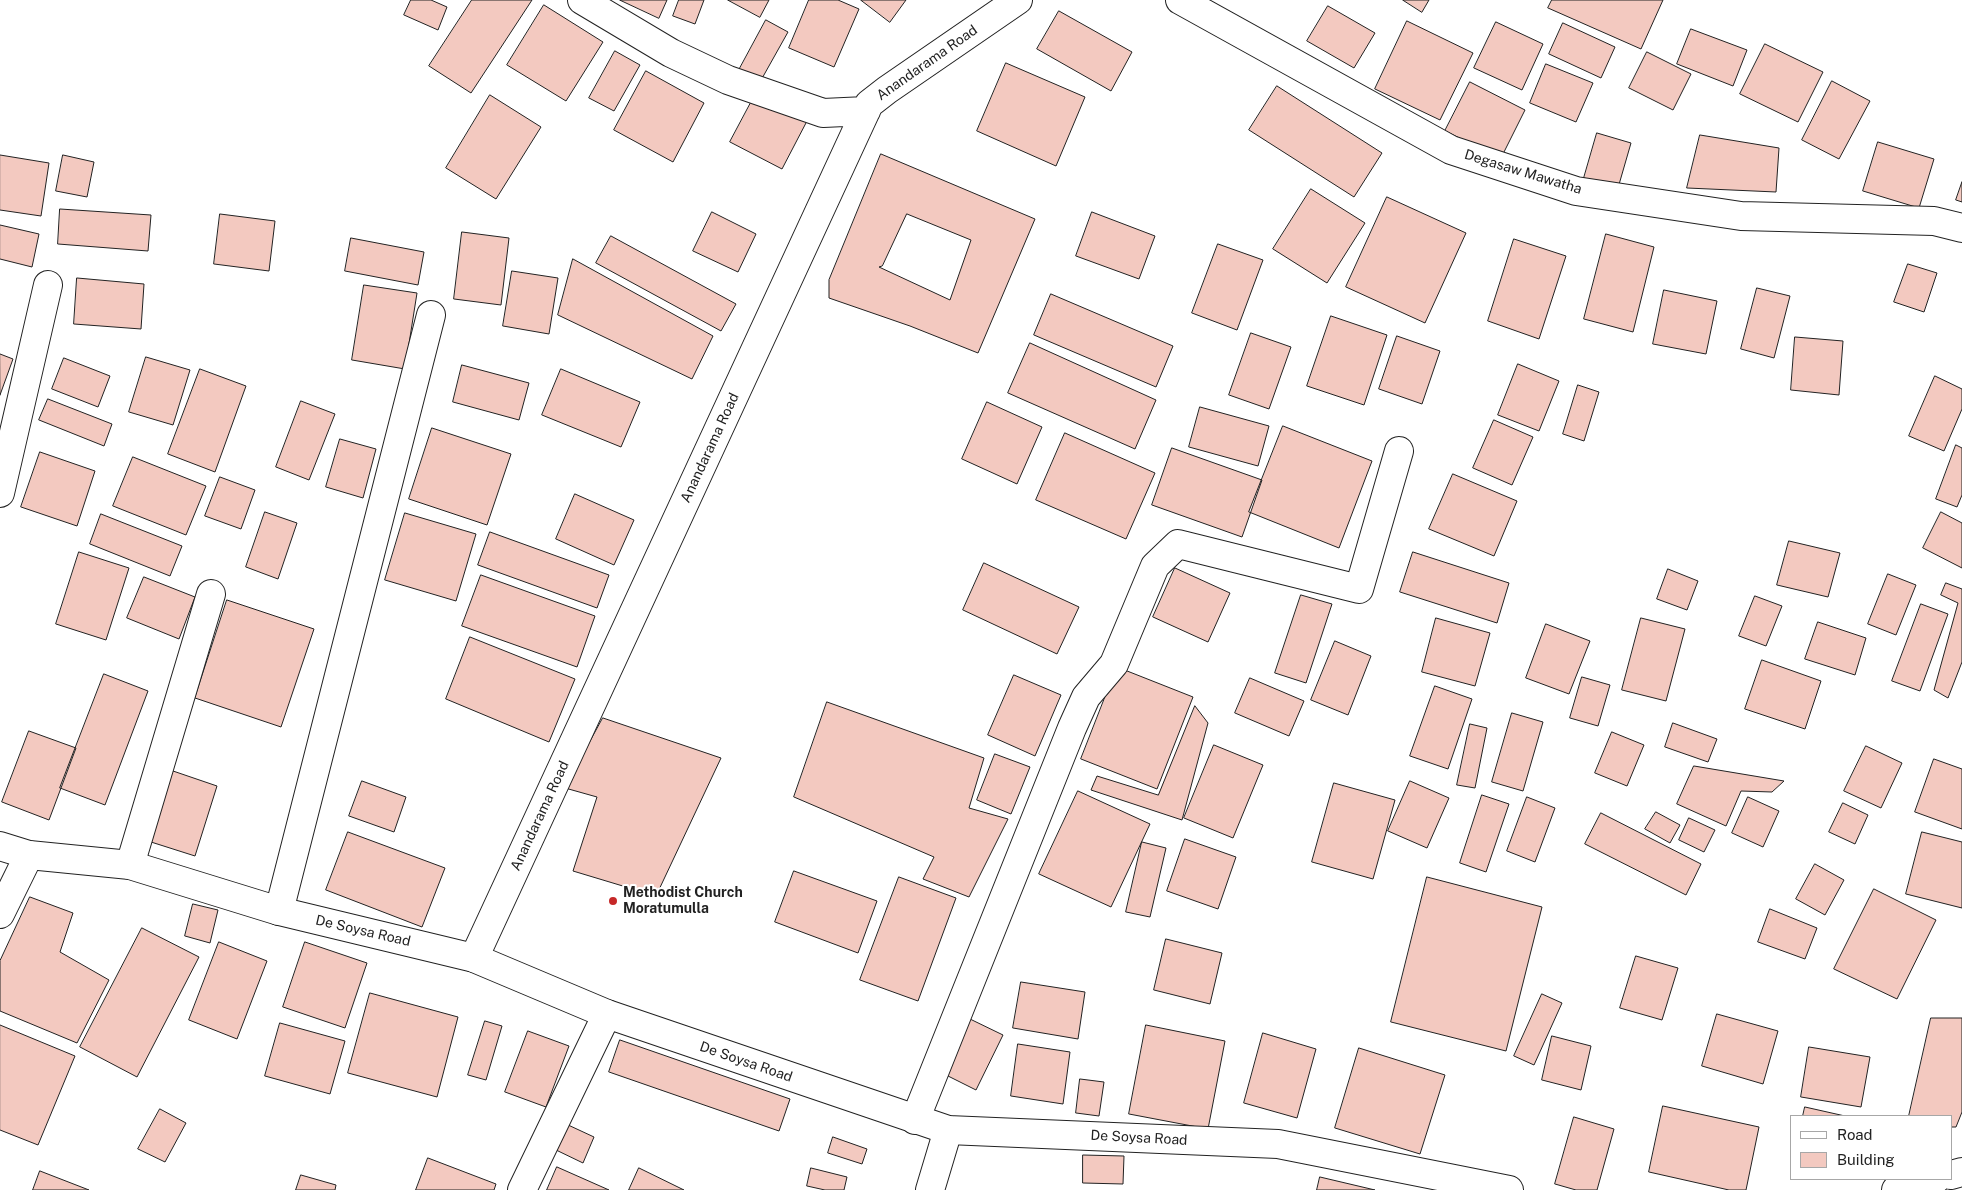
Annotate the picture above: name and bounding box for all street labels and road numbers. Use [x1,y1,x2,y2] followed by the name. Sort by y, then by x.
[873,22,981,104] street label: Anandarama Road
[1462,146,1584,198] street label: Degasaw Mawatha
[677,390,743,506] street label: Anandarama Road
[507,758,573,874] street label: Anandarama Road
[314,912,412,950] street label: De Soysa Road
[697,1038,795,1086] street label: De Soysa Road
[1090,1127,1188,1149] street label: De Soysa Road

